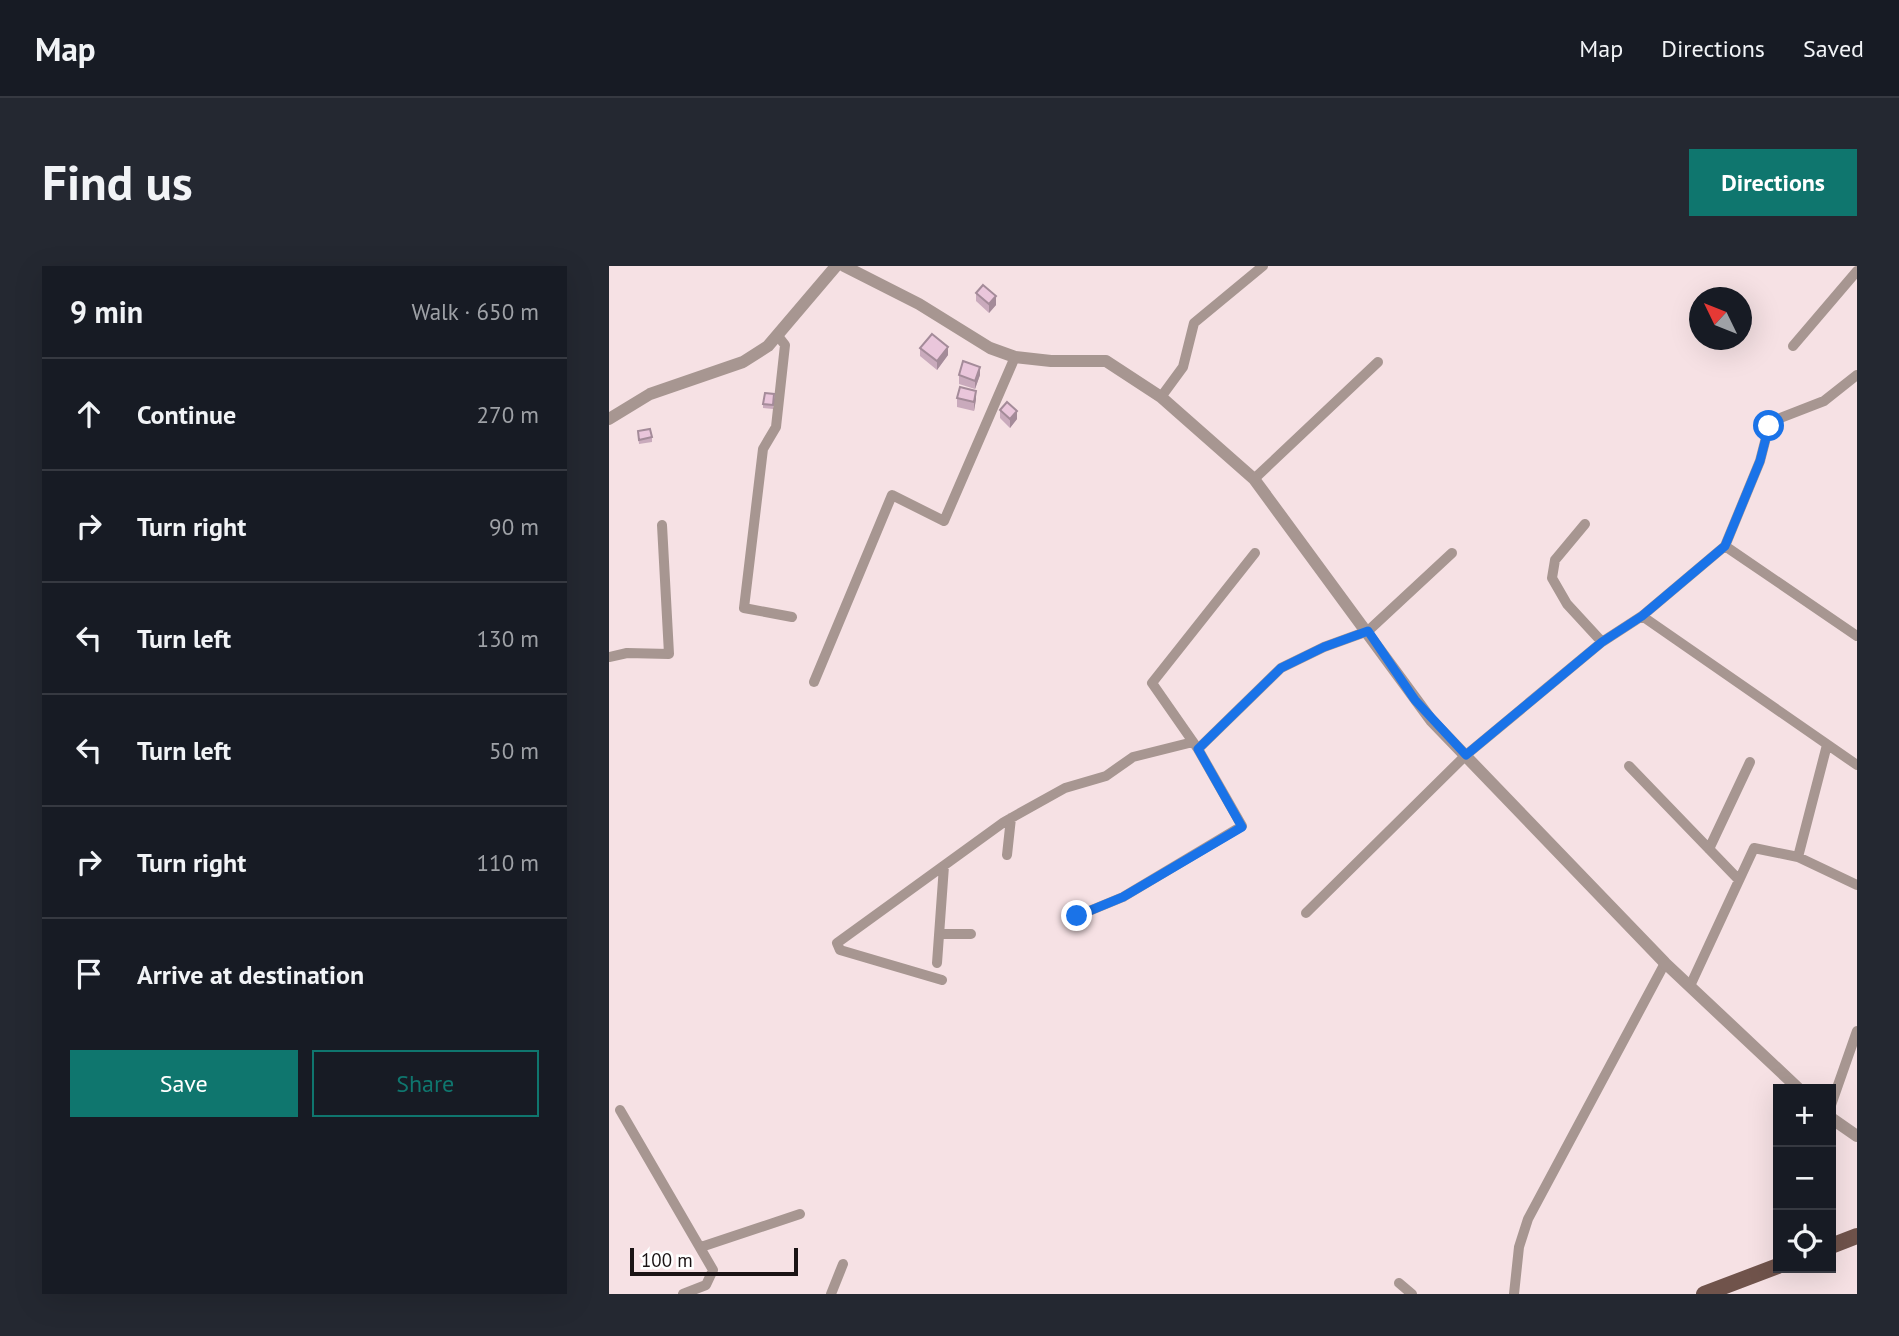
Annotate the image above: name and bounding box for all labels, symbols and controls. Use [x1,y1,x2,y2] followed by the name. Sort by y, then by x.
[35,27,96,70] text: Map
[1579,33,1623,64] text: Map
[1661,33,1765,64] text: Directions
[1803,33,1864,64] text: Saved
[1689,149,1857,216] button: Directions
[42,150,193,214] text: Find us
[1689,287,1752,350] north arrow
[70,292,143,331] text: 9 min
[412,297,539,326] text: Walk · 650 m
[70,395,108,433] icon: ahead
[137,398,236,431] text: Continue
[477,400,539,429] text: 270 m
[1753,410,1784,441] route start
[70,507,108,545] icon: right
[137,510,246,543] text: Turn right
[489,512,539,541] text: 90 m
[70,619,108,657] icon: left
[137,622,231,655] text: Turn left
[477,624,539,653] text: 130 m
[70,731,108,769] icon: left
[137,734,231,767] text: Turn left
[489,736,539,765] text: 50 m
[70,843,108,881] icon: right
[137,846,246,879] text: Turn right
[477,848,539,877] text: 110 m
[1061,900,1092,931] route end
[70,955,108,993] icon: arrive
[137,958,364,991] text: Arrive at destination
[70,1050,298,1117] button: Save
[312,1050,539,1117] button: Share
[1773,1084,1836,1273] map controls
[1773,1084,1836,1147] button: +
[1773,1147,1836,1210] button: −
[1773,1210,1836,1273] button: locate
[630,1245,798,1277] scale bar
[641,1248,693,1272] text: 100 m

